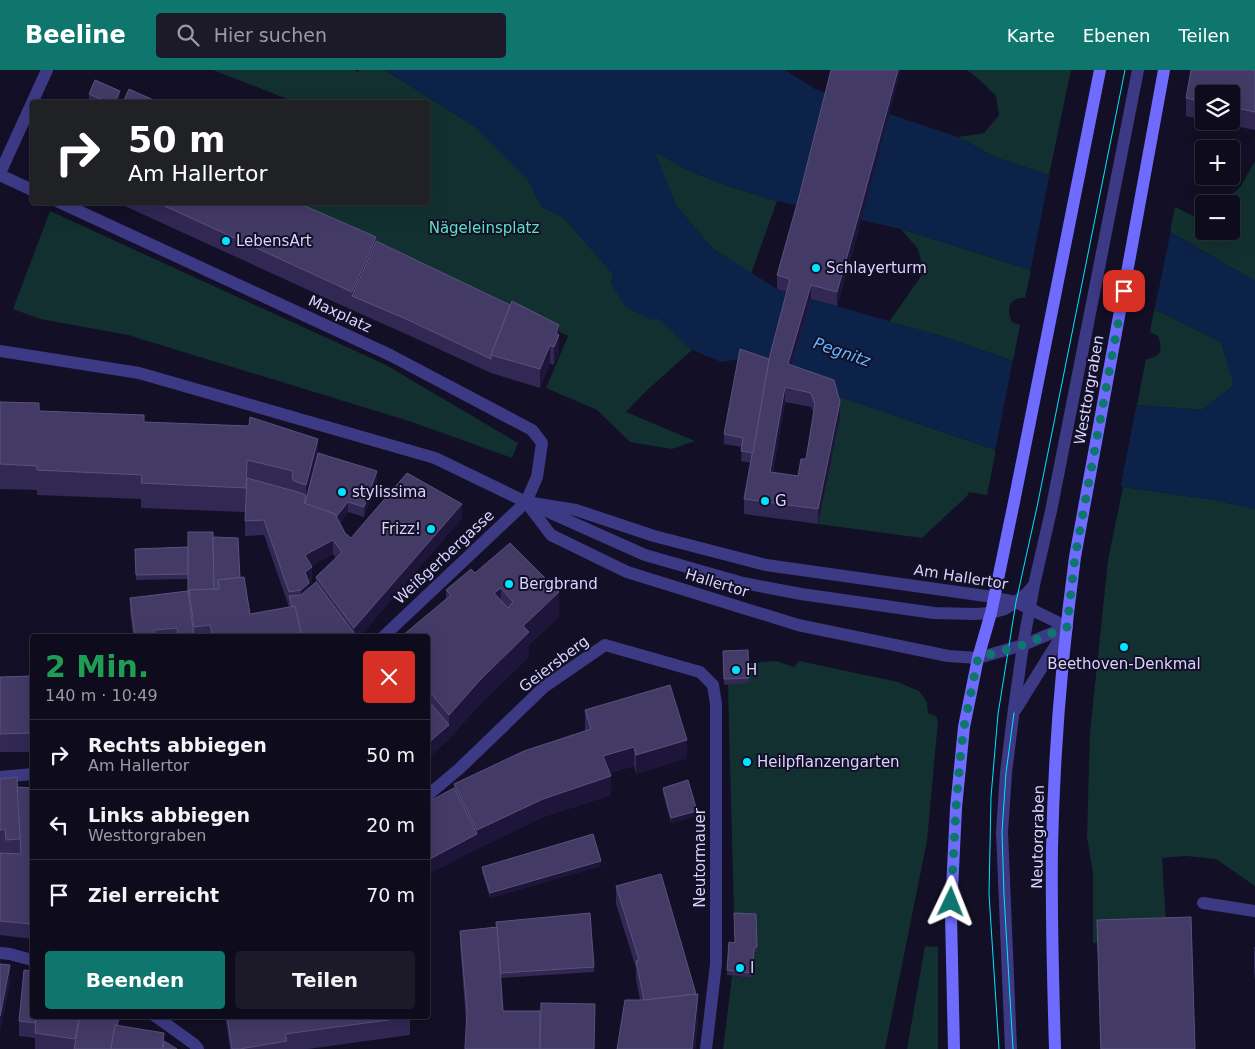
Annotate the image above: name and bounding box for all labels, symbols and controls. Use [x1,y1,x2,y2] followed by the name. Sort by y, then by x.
[156,13,506,58] search box
[25,21,126,49] text: Beeline
[174,21,202,49] icon: search
[214,24,327,46] text: Hier suchen
[1007,25,1055,46] text: Karte
[1083,25,1151,46] text: Ebenen
[1179,25,1230,46] text: Teilen
[1195,85,1240,240] map controls
[1195,85,1240,130] button: layers
[45,120,110,185] icon: right
[128,120,225,160] text: 50 m
[1195,140,1240,185] button: +
[128,161,267,186] text: Am Hallertor
[1195,195,1240,240] button: −
[429,219,539,237] park label: Nägeleinsplatz
[236,232,312,250] place label: LebensArt
[220,235,232,247] marker: LebensArt
[826,259,927,277] place label: Schlayerturm
[810,262,822,274] marker: Schlayerturm
[1103,270,1145,312] pin
[1110,277,1138,305] icon: arrive
[306,292,375,337] street label: Maxplatz
[811,333,874,371] water label: Pegnitz
[1071,334,1107,446] street label: Westtorgraben
[352,483,427,501] place label: stylissima
[336,486,348,498] marker: stylissima
[775,492,787,510] place label: G
[759,495,771,507] marker: G
[390,506,498,608] street label: Weißgerbergasse
[381,520,421,538] place label: Frizz!
[425,523,437,535] marker: Frizz!
[913,561,1010,593] street label: Am Hallertor
[683,565,752,601] street label: Hallertor
[519,575,598,593] place label: Bergbrand
[503,578,515,590] marker: Bergbrand
[516,632,592,696] street label: Geiersberg
[1118,641,1130,653] marker: Beethoven-Denkmal
[45,649,149,684] text: 2 Min.
[363,651,415,703] button: close
[1047,655,1201,673] place label: Beethoven-Denkmal
[746,661,757,679] place label: H
[730,664,742,676] marker: H
[45,686,158,705] text: 140 m · 10:49
[88,734,267,756] text: Rechts abbiegen
[45,741,73,769] icon: right
[366,744,415,766] text: 50 m
[757,753,900,771] place label: Heilpflanzengarten
[88,756,189,775] text: Am Hallertor
[741,756,753,768] marker: Heilpflanzengarten
[1028,785,1048,889] street label: Neutorgraben
[88,804,250,826] text: Links abbiegen
[691,807,709,908] street label: Neutormauer
[45,811,73,839] icon: left
[366,814,415,836] text: 20 m
[88,826,206,845] text: Westtorgraben
[924,875,976,927] position arrow
[45,881,73,909] icon: arrive
[88,884,219,906] text: Ziel erreicht
[366,884,415,906] text: 70 m
[45,951,225,1009] button: Beenden
[235,951,415,1009] button: Teilen
[750,959,754,977] place label: I
[734,962,746,974] marker: I

